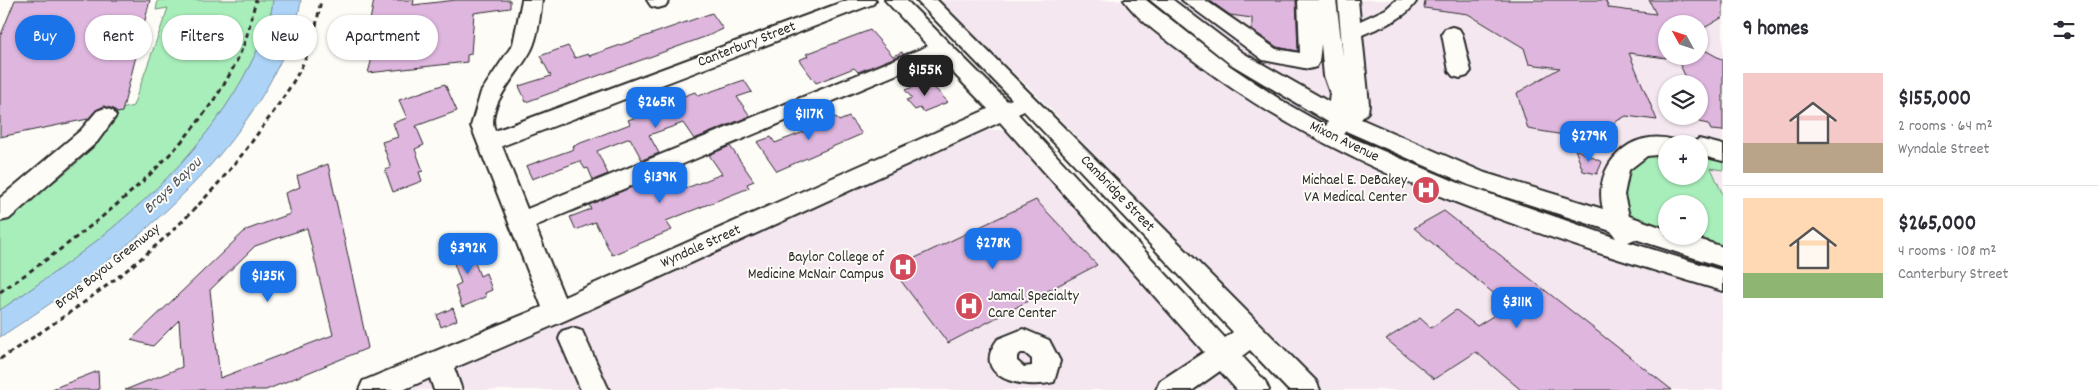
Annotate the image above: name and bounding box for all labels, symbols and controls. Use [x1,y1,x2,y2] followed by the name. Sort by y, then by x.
[15,15,75,60] chip: Buy
[85,15,152,60] chip: Rent
[162,15,243,60] chip: Filters
[253,15,317,60] chip: New
[327,15,438,60] chip: Apartment
[1658,15,1708,65] north arrow
[1658,15,1708,245] map controls
[1743,15,1809,45] text: 9 homes
[695,16,800,74] street label: Canterbury Street
[2050,16,2078,44] icon: filters
[890,54,960,97] pin: $155K
[908,59,942,82] text: $155K
[1658,75,1708,125] button: layers
[1898,85,1971,115] text: $155,000
[621,86,691,129] pin: $265K
[637,91,675,114] text: $265K
[1783,93,1843,153] icon: home
[774,98,844,141] pin: $117K
[795,103,823,126] text: $117K
[1898,115,1993,138] text: 2 rooms · 64 m²
[1305,116,1383,169] street label: Mixon Avenue
[1554,120,1624,163] pin: $279K
[1571,125,1607,148] text: $279K
[1658,135,1708,185] button: +
[1898,138,1989,161] text: Wyndale Street
[139,151,208,220] water label: Brays Bayou
[1074,151,1160,238] street label: Cambridge Street
[625,162,695,204] pin: $139K
[643,166,677,189] text: $139K
[1302,170,1408,209] place label: Michael E. DeBakey VA Medical Center
[1411,175,1441,205] hospital icon: Michael E. DeBakey VA Medical Center
[1658,195,1708,245] button: −
[1898,210,1976,240] text: $265,000
[51,218,166,315] street label: Brays Bayou Greenway
[1783,218,1843,278] icon: home
[657,219,745,274] street label: Wyndale Street
[958,228,1028,270] pin: $278K
[433,232,503,275] pin: $392K
[975,232,1011,255] text: $278K
[450,237,486,260] text: $392K
[1898,240,1996,263] text: 4 rooms · 108 m²
[748,247,885,286] place label: Baylor College of Medicine McNair Campus
[888,252,918,282] hospital icon: Baylor College of Medicine McNair Campus
[233,260,303,303] pin: $135K
[1898,263,2008,286] text: Canterbury Street
[251,265,285,288] text: $135K
[988,286,1080,325] place label: Jamail Specialty Care Center
[1482,286,1552,329] pin: $311K
[954,291,984,321] hospital icon: Jamail Specialty Care Center
[1502,291,1532,314] text: $311K

